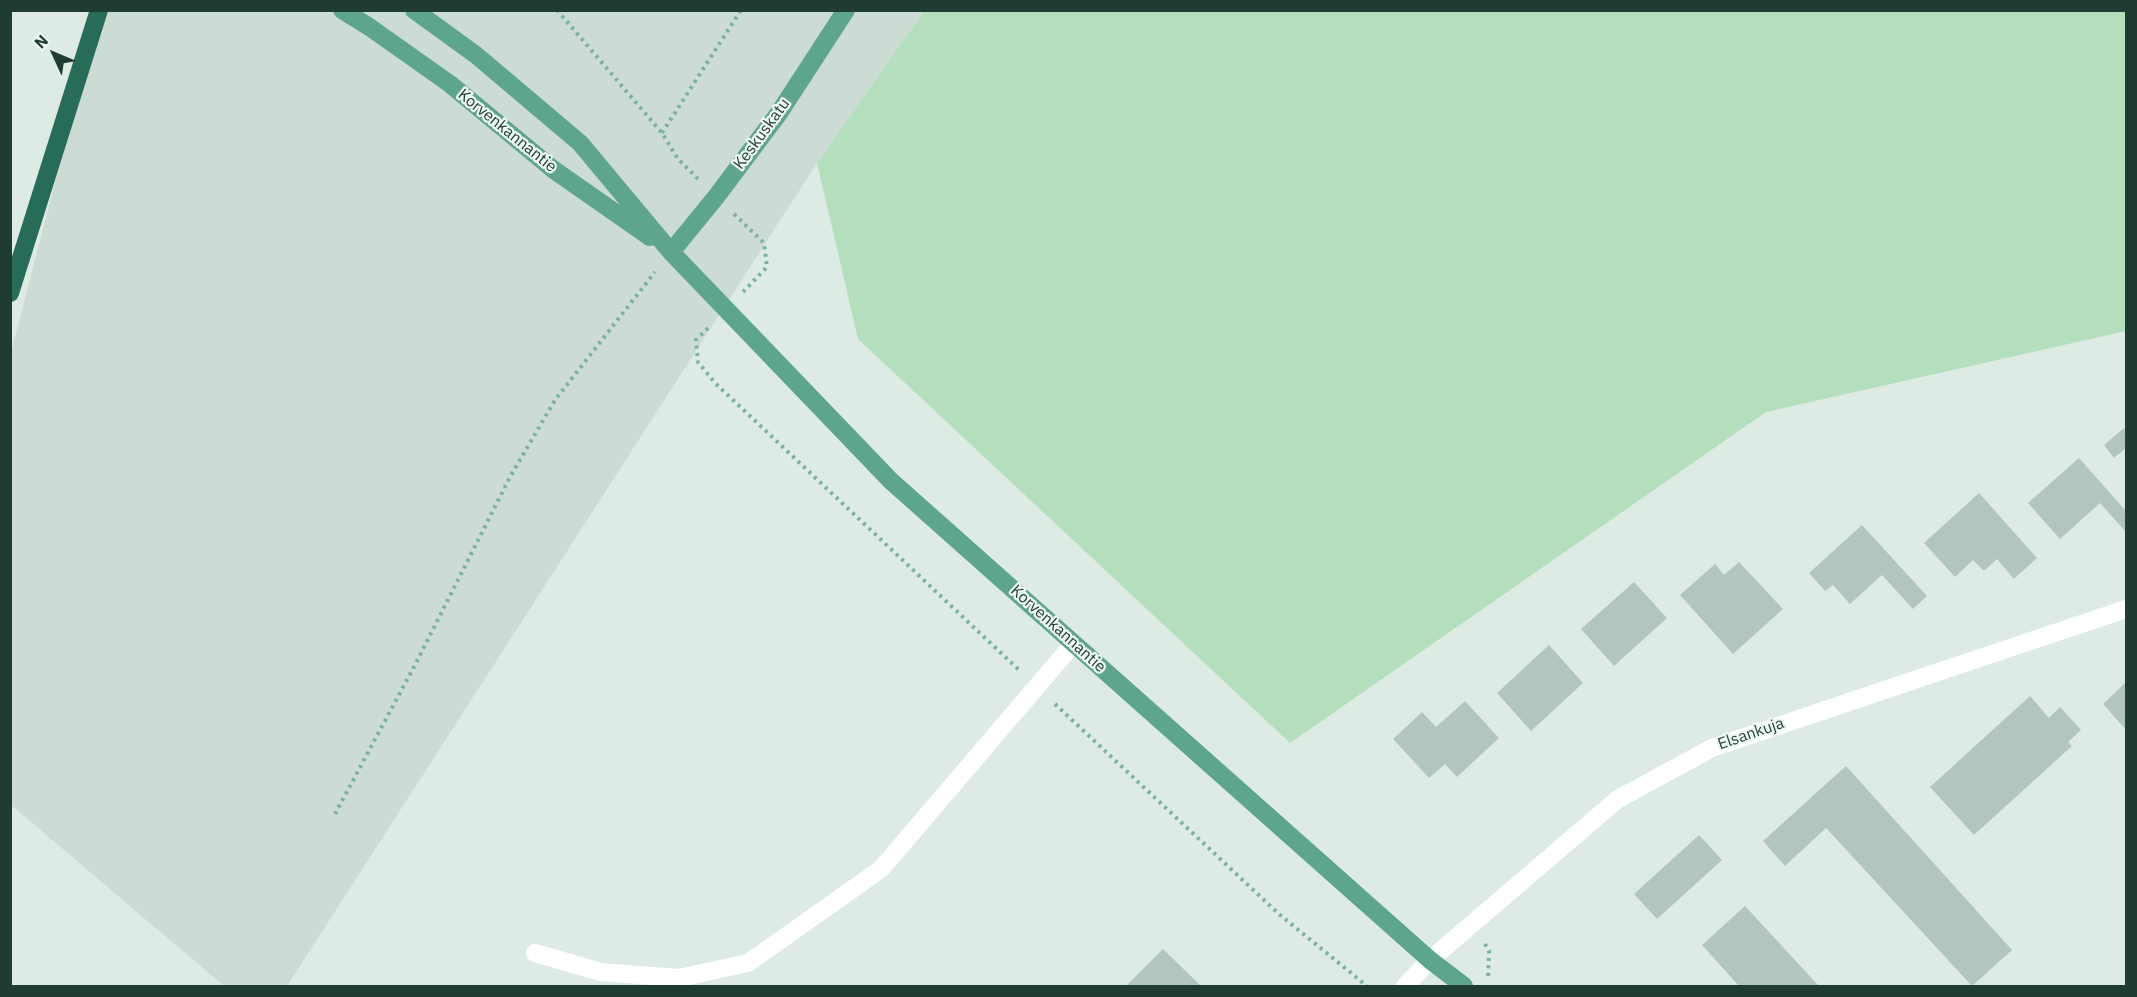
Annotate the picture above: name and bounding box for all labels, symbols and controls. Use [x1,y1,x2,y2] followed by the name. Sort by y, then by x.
[24,24,84,84] north arrow
[30,30,52,53] text: N
[454,85,560,177] street label: Korvenkannantie
[730,95,794,173] street label: Keskuskatu
[1006,581,1110,677] street label: Korvenkannantie
[1715,714,1787,754] street label: Elsankuja

